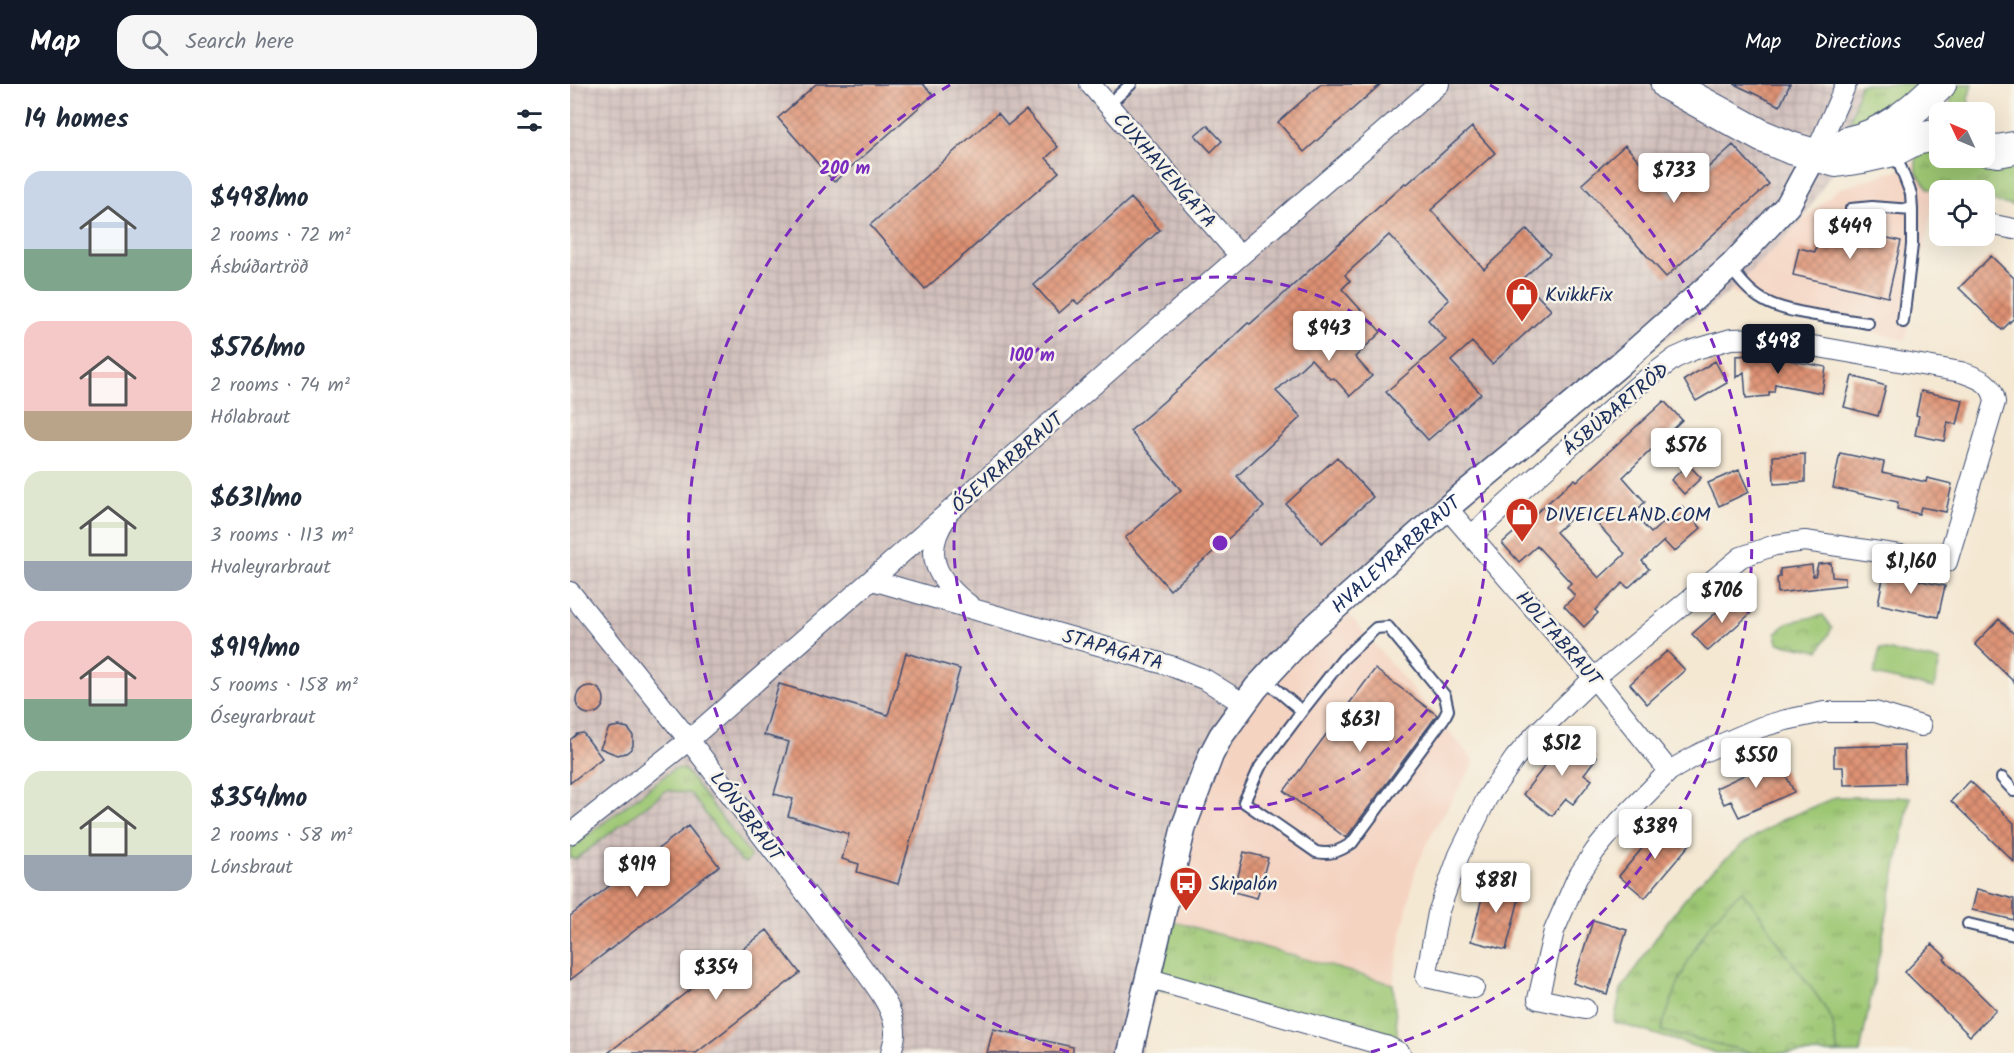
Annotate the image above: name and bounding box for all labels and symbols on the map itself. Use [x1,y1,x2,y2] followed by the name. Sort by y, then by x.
[1929,102,1995,168] north arrow
[1104,106,1223,237] street label: CUXHAVENGATA
[1638,153,1710,204] pin: $733
[820,155,871,184] text: 200 m
[1814,209,1886,260] pin: $449
[1504,276,1540,323] shop icon: KvikkFix
[1545,280,1613,312] place label: KvikkFix
[1293,311,1365,362] pin: $943
[1742,324,1814,375] pin: $498
[1009,342,1055,371] text: 100 m
[1556,356,1677,465] street label: ÁSBÚÐARTRÖÐ
[945,404,1074,522] street label: ÓSEYRARBRAUT
[1650,428,1722,479] pin: $576
[1325,487,1471,622] street label: HVALEYRARBRAUT
[1504,496,1540,543] shop icon: DIVEICELAND.COM
[1545,500,1711,532] place label: DIVEICELAND.COM
[1210,533,1230,553] centre of rings
[1862,544,1960,595] pin: $1,160
[1686,573,1758,624] pin: $706
[1506,584,1610,696] street label: HOLTABRAUT
[1058,621,1167,681] street label: STAPAGATA
[1324,702,1396,753] pin: $631
[1526,726,1598,777] pin: $512
[1720,738,1792,789] pin: $550
[701,765,792,871] street label: LÓNSBRAUT
[1619,809,1691,860] pin: $389
[601,847,673,898] pin: $919
[1460,863,1532,914] pin: $881
[1168,865,1204,912] bus stop icon: Skipalón
[1209,869,1277,901] place label: Skipalón
[680,950,752,1001] pin: $354

